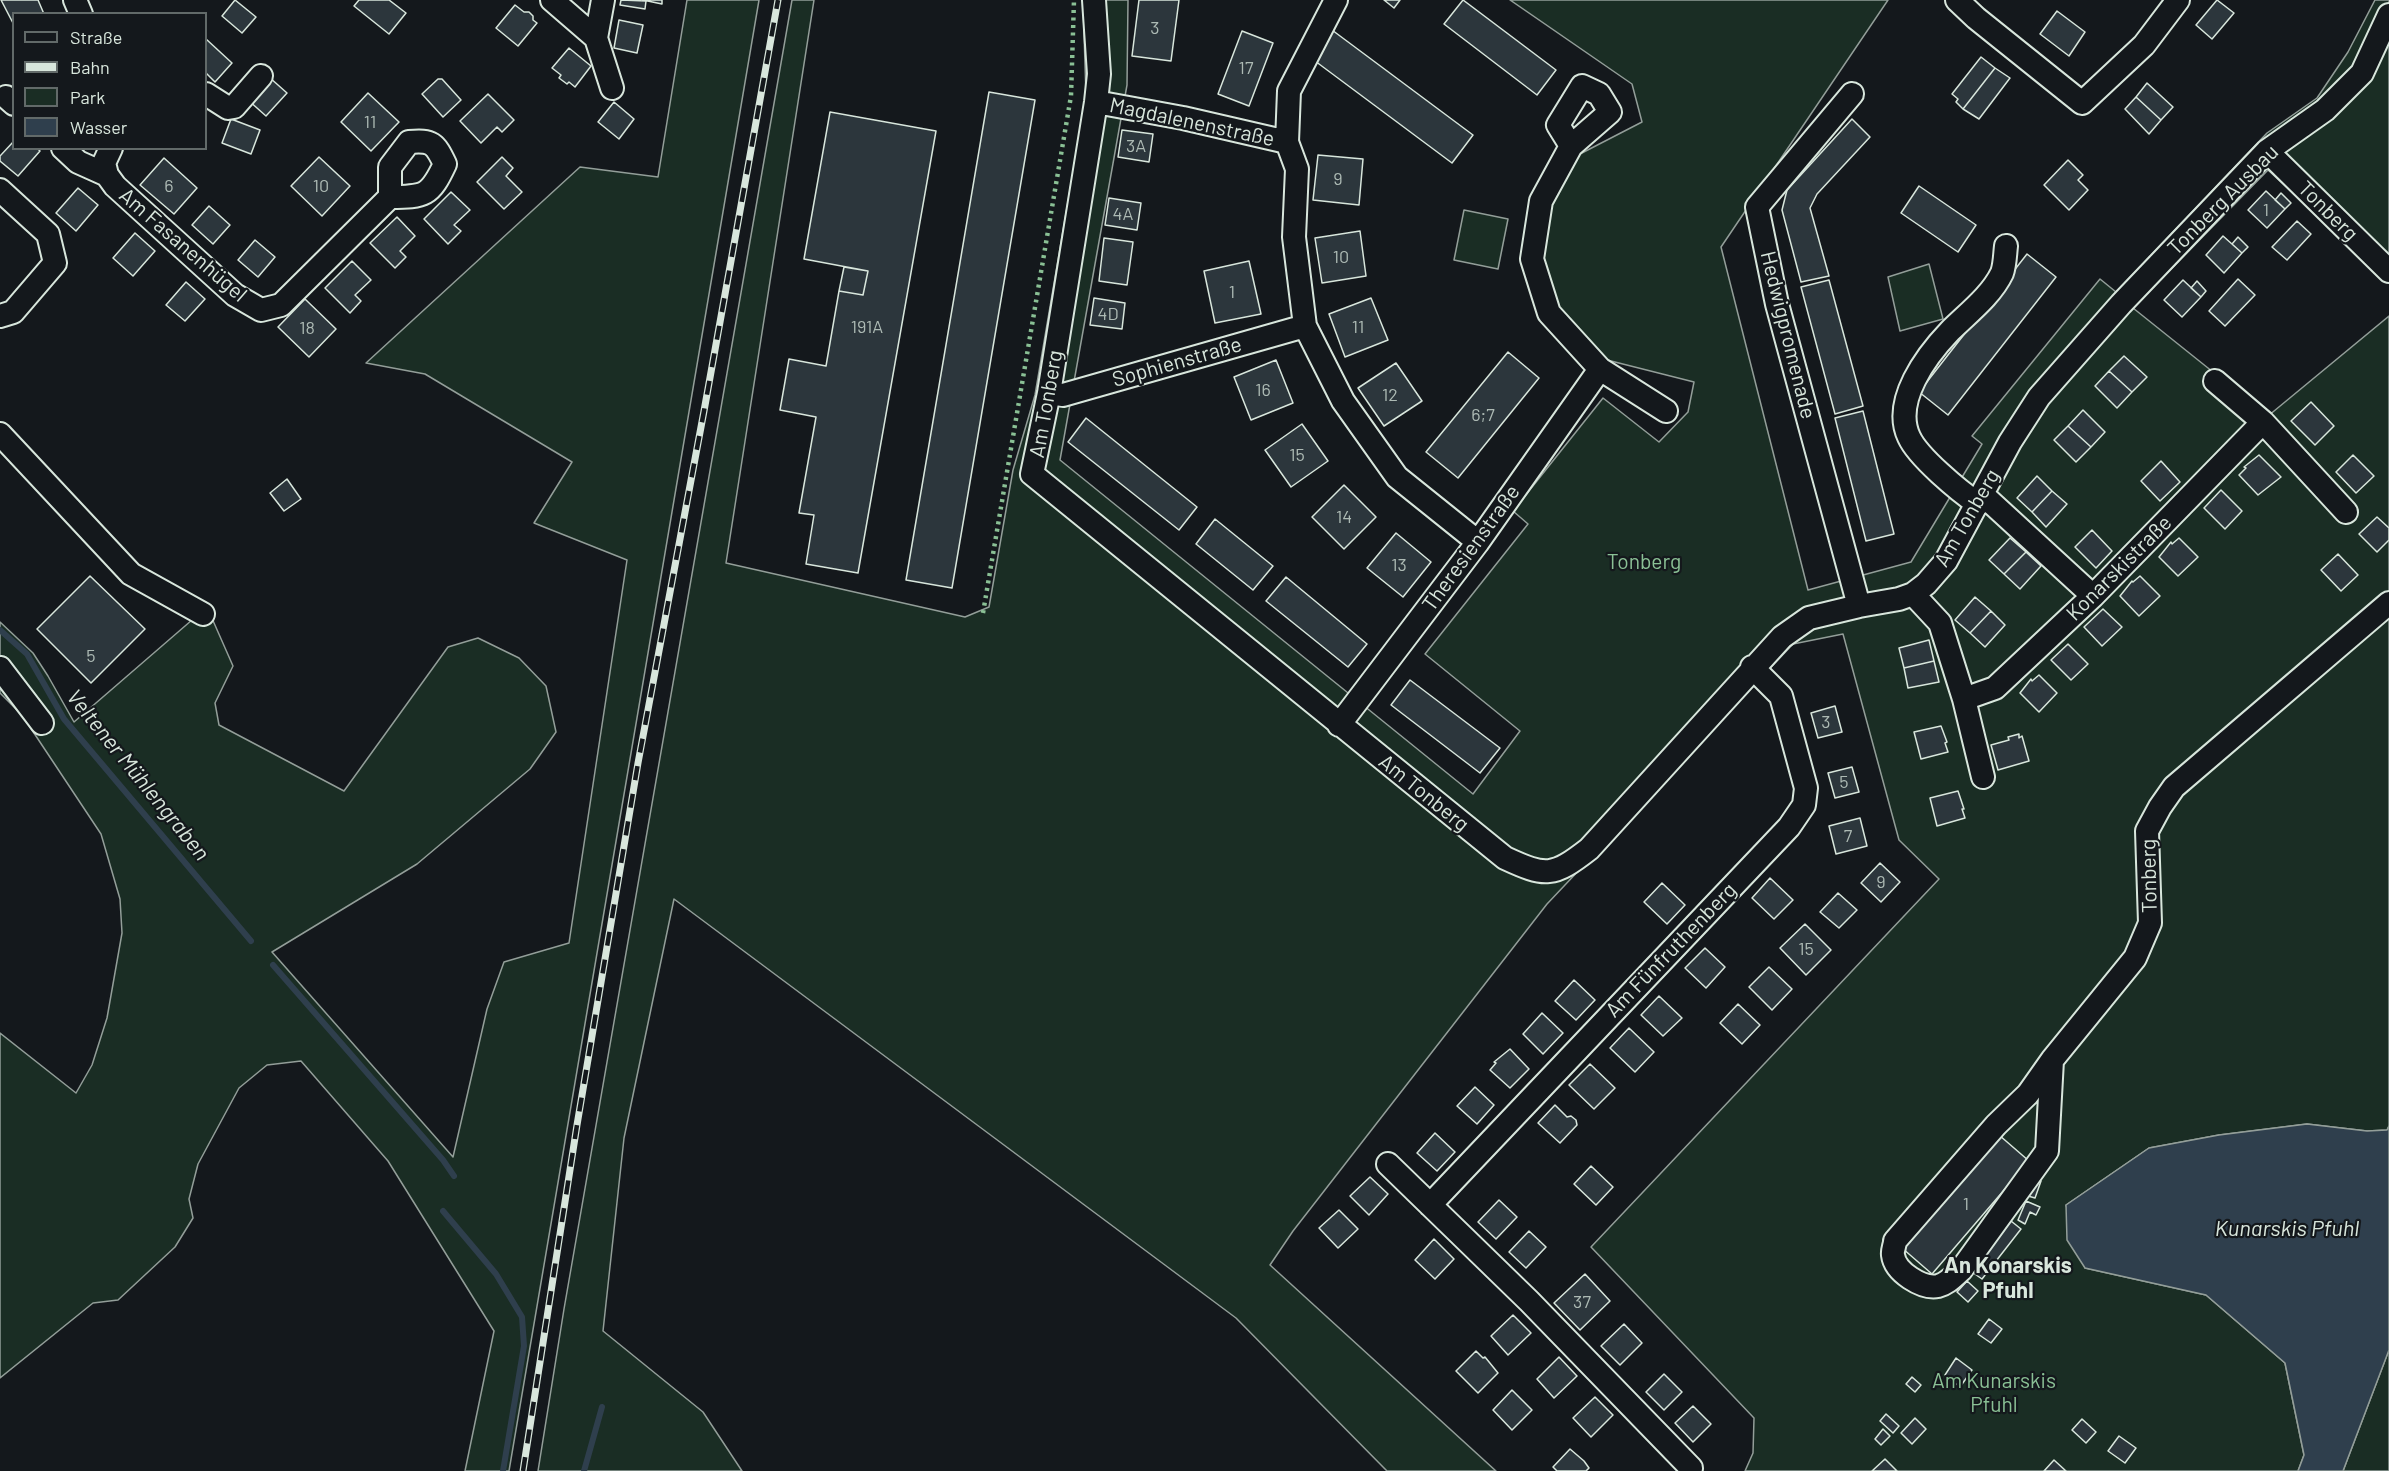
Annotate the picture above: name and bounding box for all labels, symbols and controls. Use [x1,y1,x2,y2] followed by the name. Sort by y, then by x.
[12,12,207,150] legend
[1150,17,1160,39] house number: 3
[70,26,122,48] text: Straße
[70,56,110,78] text: Bahn
[1239,57,1253,79] house number: 17
[70,86,105,108] text: Park
[1107,92,1277,152] street label: Magdalenenstraße
[364,111,376,133] house number: 11
[70,116,127,138] text: Wasser
[1126,135,1146,157] house number: 3A
[2162,139,2284,261] street label: Tonberg Ausbau
[1333,168,1343,190] house number: 9
[164,175,174,197] house number: 6
[313,175,329,197] house number: 10
[2293,176,2363,246] street label: Tonberg
[114,183,252,307] street label: Am Fasanenhügel
[2263,199,2269,221] house number: 1
[1113,203,1133,225] house number: 4A
[1333,246,1349,268] house number: 10
[1755,249,1821,421] street label: Hedwigpromenade
[1229,281,1235,303] house number: 1
[1097,303,1119,325] house number: 4D
[851,316,883,338] house number: 191A
[1352,316,1364,338] house number: 11
[299,317,315,339] house number: 18
[1109,332,1245,392] street label: Sophienstraße
[1024,348,1068,460] street label: Am Tonberg
[1255,379,1271,401] house number: 16
[1382,384,1398,406] house number: 12
[1471,404,1495,426] house number: 6;7
[1289,444,1305,466] house number: 15
[1929,465,2005,571] street label: Am Tonberg
[1417,480,1525,616] street label: Theresienstraße
[1336,506,1352,528] house number: 14
[2061,510,2177,626] street label: Konarskistraße
[1607,549,1681,575] park label: Tonberg
[1391,554,1407,576] house number: 13
[86,645,96,667] house number: 5
[61,684,215,866] water label: Veltener Mühlengraben
[1821,711,1831,733] house number: 3
[1374,749,1474,837] street label: Am Tonberg
[1839,771,1849,793] house number: 5
[1844,825,1852,847] house number: 7
[2136,839,2162,913] street label: Tonberg
[1876,871,1886,893] house number: 9
[1600,877,1742,1023] street label: Am Fünfruthenberg
[1798,938,1814,960] house number: 15
[1963,1193,1969,1215] house number: 1
[2215,1216,2359,1242] water label: Kunarskis Pfuhl
[1944,1253,2072,1304] district label: An Konarskis Pfuhl
[1573,1291,1591,1313] house number: 37
[1932,1368,2056,1418] park label: Am Kunarskis Pfuhl

